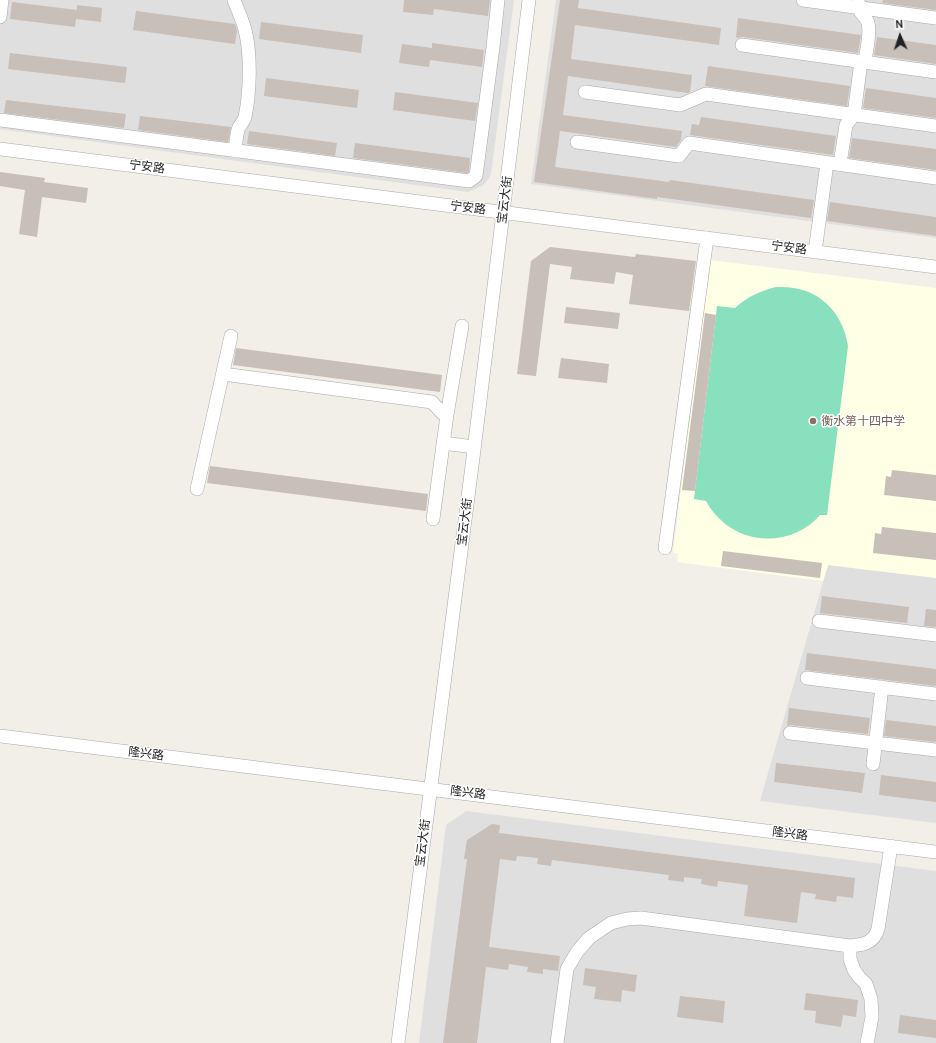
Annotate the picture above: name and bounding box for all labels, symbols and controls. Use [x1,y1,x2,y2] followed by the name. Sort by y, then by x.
[880,16,920,56] north arrow
[895,17,904,31] text: N
[128,158,166,176] street label: 宁安路
[495,175,515,225] street label: 宝云大街
[449,199,487,217] street label: 宁安路
[770,239,808,257] street label: 宁安路
[821,414,905,428] place label: 衡水第十四中学
[808,416,818,426] marker: 衡水第十四中学
[455,497,475,547] street label: 宝云大街
[127,745,165,763] street label: 隆兴路
[449,784,487,802] street label: 隆兴路
[413,818,433,868] street label: 宝云大街
[771,825,809,843] street label: 隆兴路

